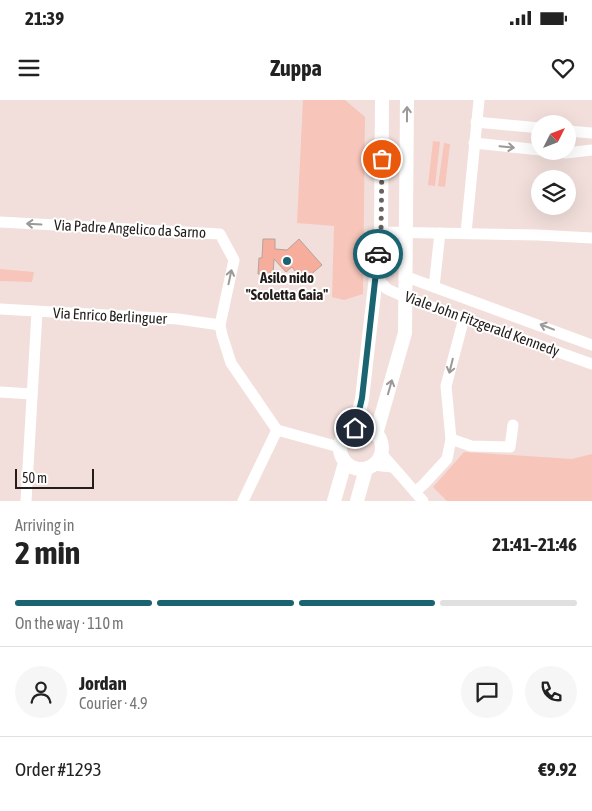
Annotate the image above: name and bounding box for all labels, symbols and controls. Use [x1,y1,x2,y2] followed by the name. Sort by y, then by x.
[25,7,64,29] text: 21:39
[15,54,43,82] icon: menu
[549,54,577,82] icon: heart
[270,55,322,81] text: Zuppa
[402,106,412,122] one-way arrow
[531,115,576,160] north arrow
[531,115,576,215] map controls
[361,138,403,180] pin
[499,142,515,151] one-way arrow
[368,145,396,173] icon: bag
[531,170,576,215] button: layers
[54,216,206,241] street label: Via Padre Angelico da Sarno
[27,219,43,228] one-way arrow
[353,229,403,279] courier
[364,240,392,268] icon: car
[281,255,293,267] marker: Asilo nido "Scoletta Gaia"
[246,269,328,303] place label: Asilo nido "Scoletta Gaia"
[226,270,235,286] one-way arrow
[402,288,562,359] street label: Viale John Fitzgerald Kennedy
[53,304,168,327] street label: Via Enrico Berlinguer
[539,322,554,331] one-way arrow
[446,357,456,373] one-way arrow
[386,379,396,395] one-way arrow
[334,407,376,449] pin
[341,414,369,442] icon: home
[15,466,94,489] scale bar
[22,470,47,486] text: 50 m
[15,516,75,534] text: Arriving in
[492,533,577,555] text: 21:41–21:46
[15,534,80,571] text: 2 min
[15,614,124,632] text: On the way · 110 m
[15,666,67,718] button: person
[461,666,513,718] button: chat
[525,666,577,718] button: phone
[79,672,127,694] text: Jordan
[79,694,148,712] text: Courier · 4.9
[15,758,102,780] text: Order #1293
[538,758,577,780] text: €9.92

